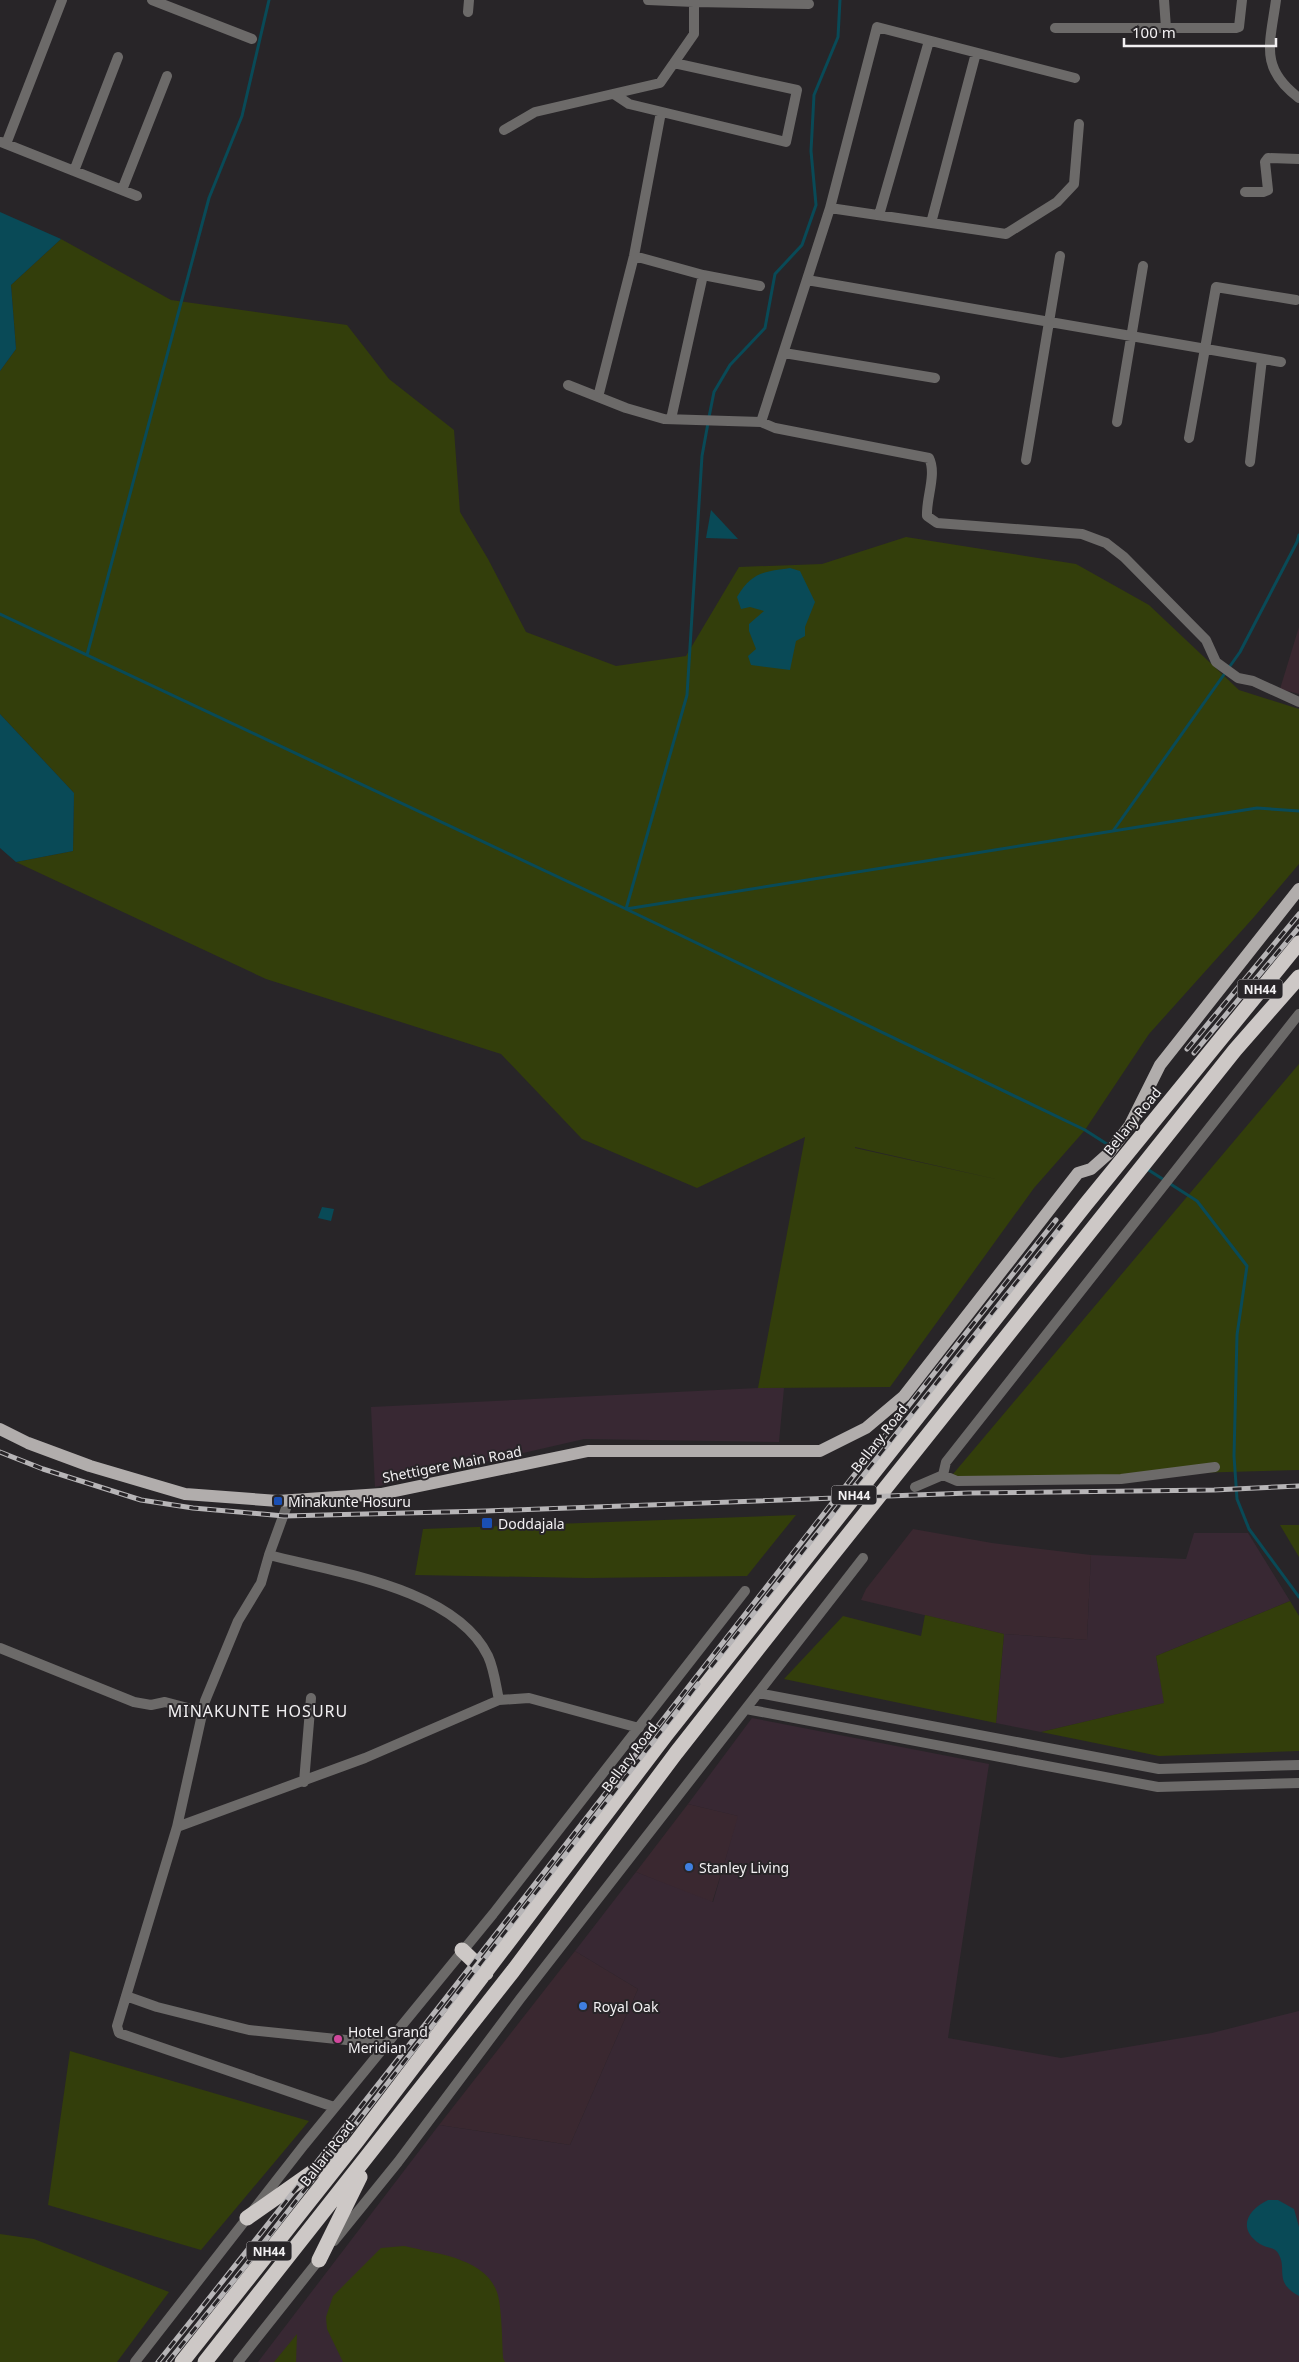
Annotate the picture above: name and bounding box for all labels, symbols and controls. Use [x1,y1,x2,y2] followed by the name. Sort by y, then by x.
[1124,15,1276,47] scale bar
[1132,22,1176,42] text: 100 m
[1238,980,1282,999] road number: NH44
[1099,1083,1165,1159] street label: Bellary Road
[846,1400,912,1476] street label: Bellary Road
[381,1441,523,1487] street label: Shettigere Main Road
[832,1486,876,1504] road number: NH44
[288,1492,411,1511] place label: Minakunte Hosuru
[272,1495,284,1507] marker: Minakunte Hosuru
[498,1514,565,1533] place label: Doddajala
[480,1516,494,1530] marker: Doddajala
[168,1700,348,1722] district label: MINAKUNTE HOSURU
[597,1718,661,1796] street label: Bellary Road
[699,1858,789,1877] place label: Stanley Living
[683,1861,695,1873] marker: Stanley Living
[593,1997,659,2016] place label: Royal Oak
[577,2000,589,2012] marker: Royal Oak
[348,2022,428,2057] place label: Hotel Grand Meridian
[332,2033,344,2045] marker: Hotel Grand Meridian
[295,2116,359,2190] street label: Ballari Road
[246,2242,292,2260] road number: NH44

